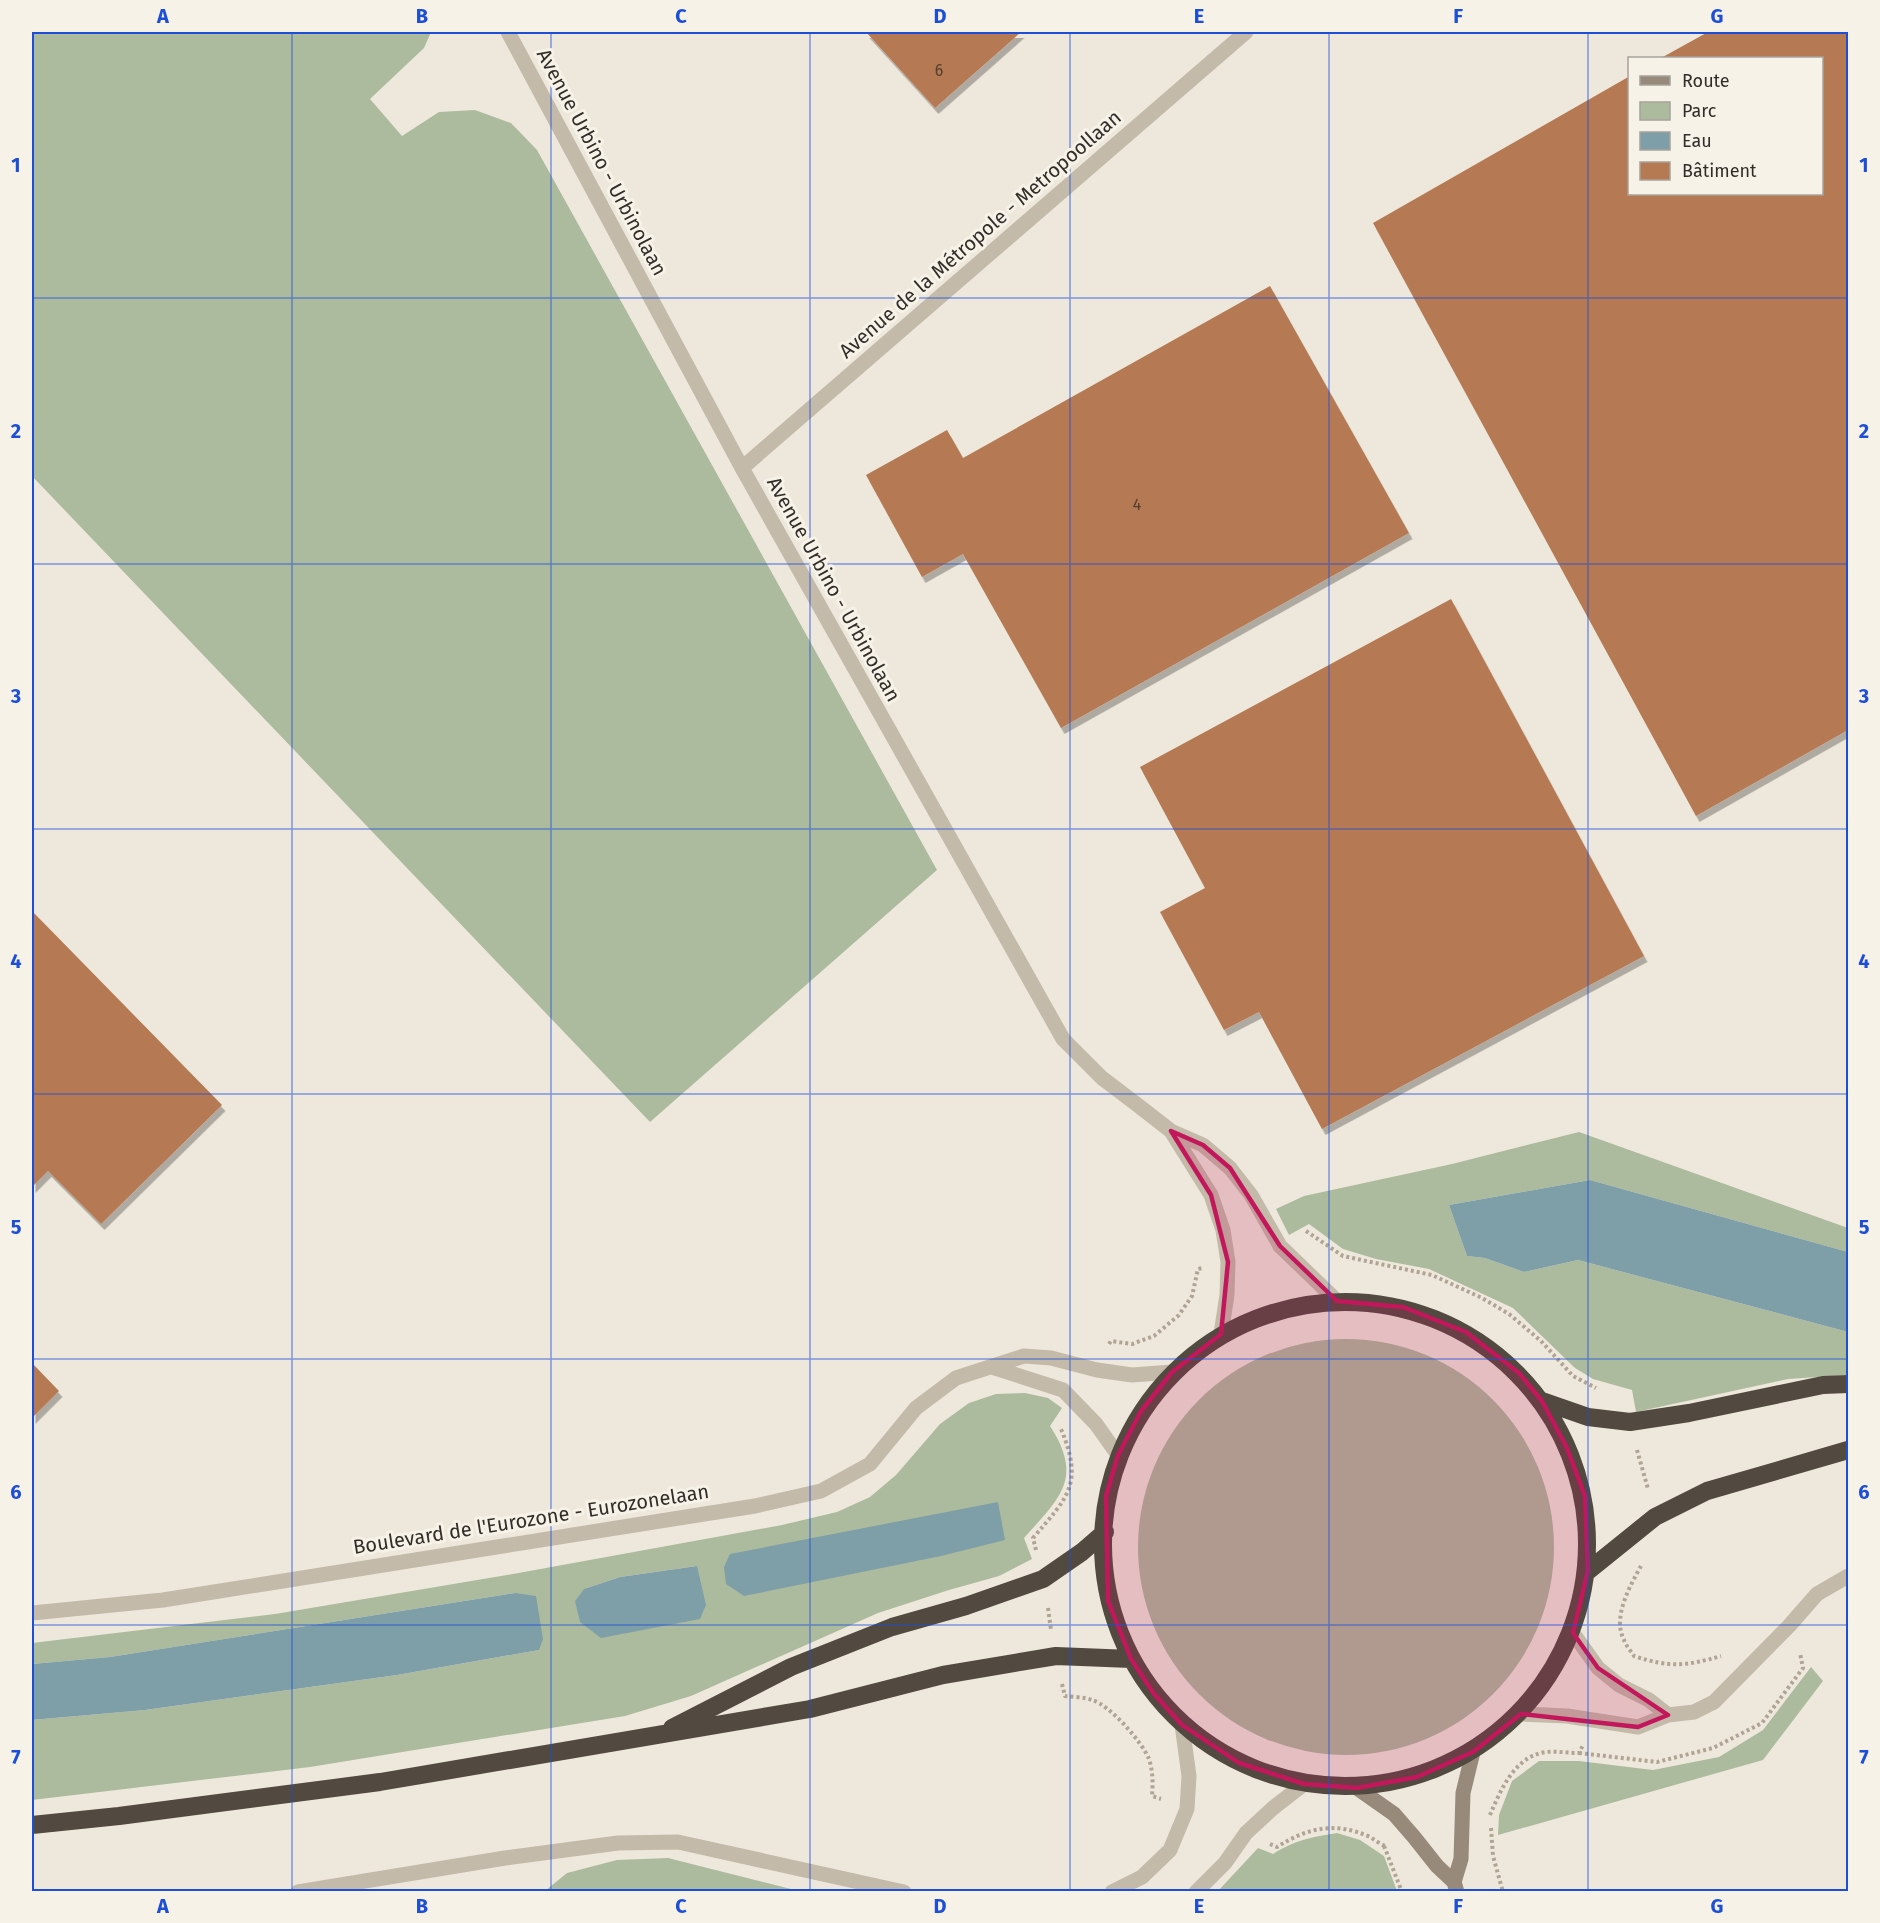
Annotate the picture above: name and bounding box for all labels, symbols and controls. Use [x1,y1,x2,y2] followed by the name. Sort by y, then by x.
[156,4,170,28] text: A
[416,4,428,28] text: B
[675,4,687,28] text: C
[933,4,947,28] text: D
[1194,4,1204,28] text: E
[1453,4,1463,28] text: F
[1711,4,1723,28] text: G
[532,45,672,279] street label: Avenue Urbino - Urbinolaan
[1628,57,1823,195] legend
[935,61,943,80] house number: 6
[1682,70,1730,92] text: Route
[1682,100,1717,122] text: Parc
[834,105,1126,363] street label: Avenue de la Métropole - Metropoollaan
[1682,130,1712,152] text: Eau
[11,153,21,177] text: 1
[1859,153,1869,177] text: 1
[1682,160,1757,182] text: Bâtiment
[11,419,21,443] text: 2
[1859,419,1869,443] text: 2
[762,472,906,706] street label: Avenue Urbino - Urbinolaan
[1133,495,1142,514] house number: 4
[10,684,21,708] text: 3
[1858,684,1869,708] text: 3
[10,949,22,973] text: 4
[1858,949,1870,973] text: 4
[11,1215,22,1239] text: 5
[1859,1215,1870,1239] text: 5
[351,1479,711,1559] street label: Boulevard de l'Eurozone - Eurozonelaan
[10,1480,22,1504] text: 6
[1858,1480,1870,1504] text: 6
[11,1745,21,1769] text: 7
[1859,1745,1869,1769] text: 7
[156,1894,170,1918] text: A
[416,1894,428,1918] text: B
[675,1894,687,1918] text: C
[933,1894,947,1918] text: D
[1194,1894,1204,1918] text: E
[1453,1894,1463,1918] text: F
[1711,1894,1723,1918] text: G

